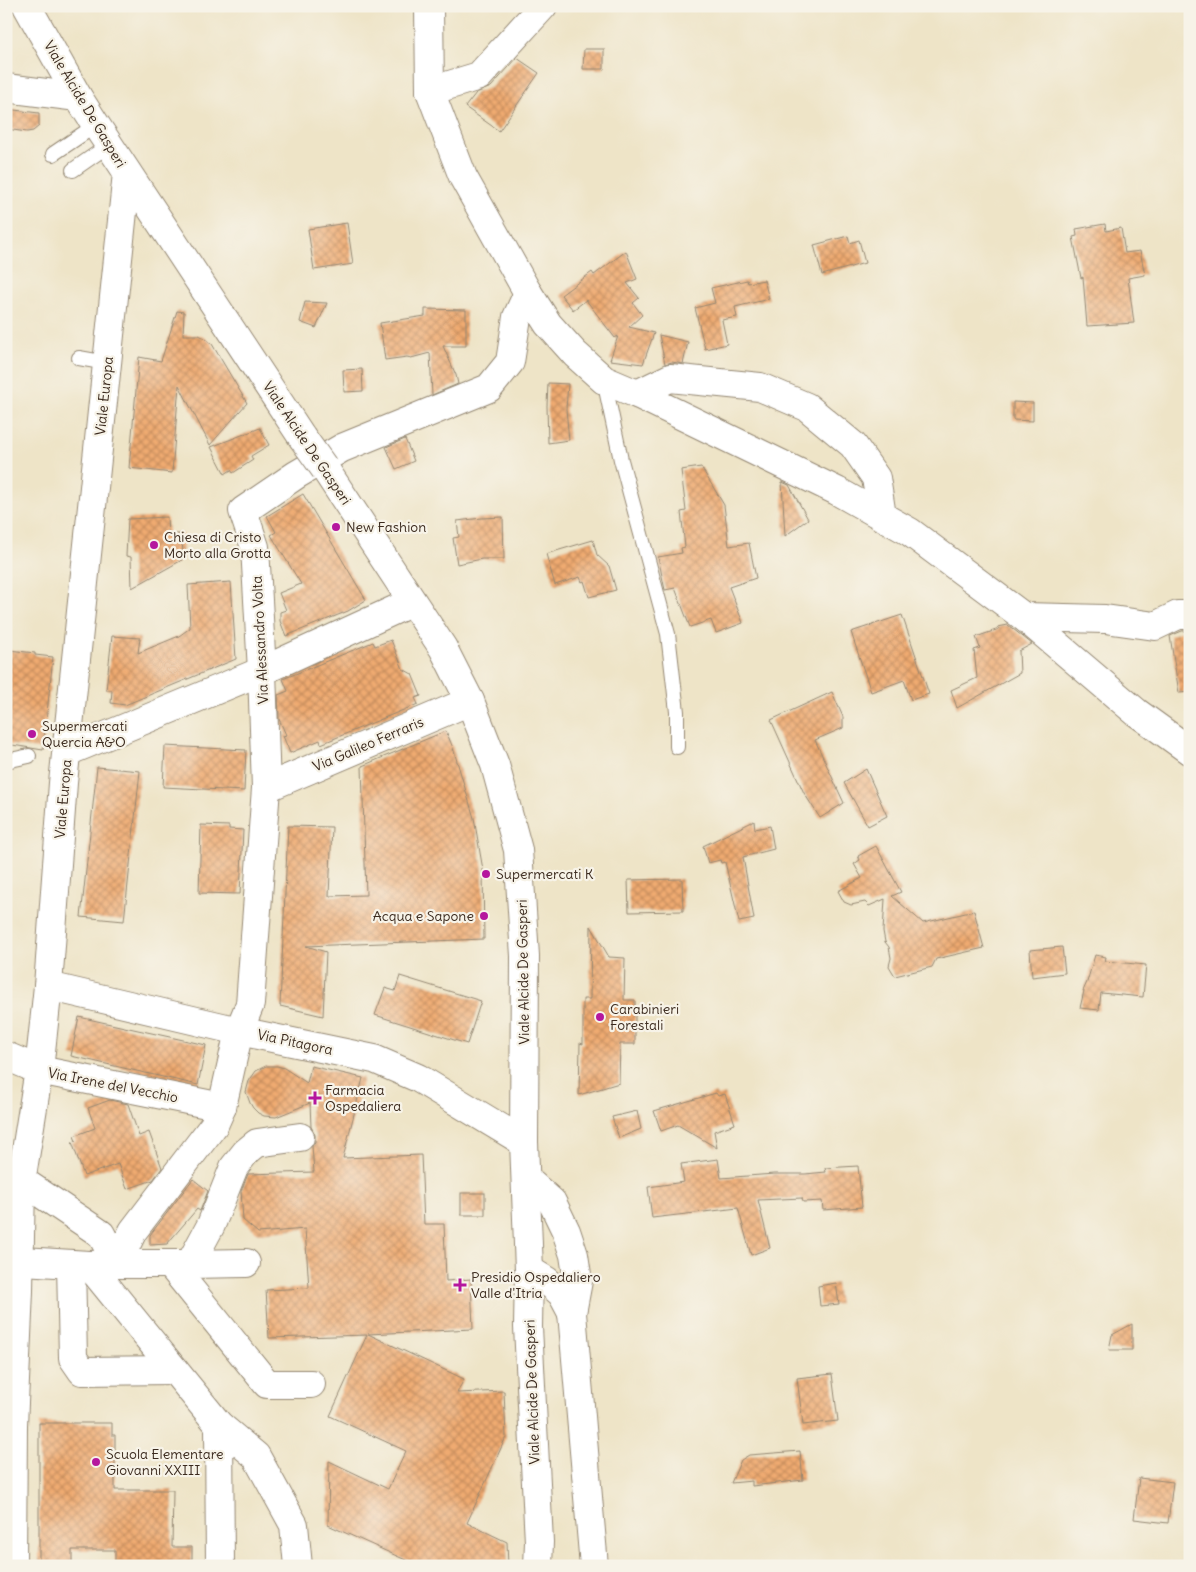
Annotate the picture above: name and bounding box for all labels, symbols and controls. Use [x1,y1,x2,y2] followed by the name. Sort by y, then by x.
[40,37,130,171] street label: Viale Alcide De Gasperi
[91,356,117,436] street label: Viale Europa
[259,378,355,508] street label: Viale Alcide De Gasperi
[346,518,426,536] place label: New Fashion
[330,521,342,533] marker: New Fashion
[164,528,271,562] place label: Chiesa di Cristo Morto alla Grotta
[148,539,160,551] marker: Chiesa di Cristo Morto alla Grotta
[248,575,272,705] street label: Via Alessandro Volta
[310,713,426,775] street label: Via Galileo Ferraris
[42,717,127,751] place label: Supermercati Quercia A&O
[26,728,38,740] marker: Supermercati Quercia A&O
[51,759,75,839] street label: Viale Europa
[496,865,594,883] place label: Supermercati K
[480,868,492,880] marker: Supermercati K
[513,899,533,1045] street label: Viale Alcide De Gasperi
[373,907,474,925] place label: Acqua e Sapone
[478,910,490,922] marker: Acqua e Sapone
[610,1000,679,1034] place label: Carabinieri Forestali
[594,1011,606,1023] marker: Carabinieri Forestali
[256,1025,334,1059] street label: Via Pitagora
[46,1064,180,1106] street label: Via Irene del Vecchio
[325,1081,401,1115] place label: Farmacia Ospedaliera
[309,1092,321,1104] marker: Farmacia Ospedaliera
[471,1268,601,1302] place label: Presidio Ospedaliero Valle d'Itria
[453,1278,467,1292] marker: Presidio Ospedaliero Valle d'Itria
[520,1319,544,1465] street label: Viale Alcide De Gasperi
[106,1445,224,1479] place label: Scuola Elementare Giovanni XXIII
[90,1456,102,1468] marker: Scuola Elementare Giovanni XXIII

